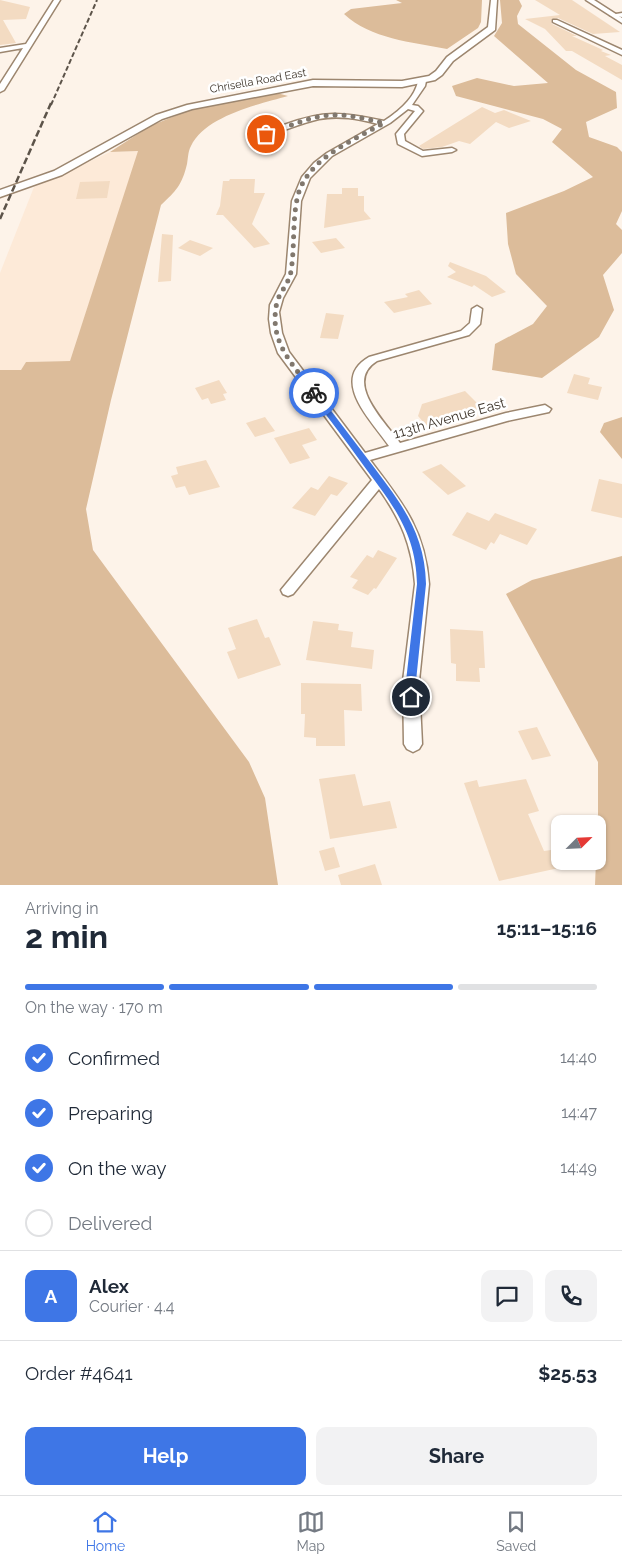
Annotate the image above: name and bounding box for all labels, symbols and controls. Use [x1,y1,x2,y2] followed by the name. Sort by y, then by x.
[209,66,308,96] street label: Chrisella Road East
[245,113,287,155] pin
[252,120,280,148] icon: bag
[289,368,339,418] courier
[300,379,328,407] icon: bike
[391,394,507,442] street label: 113th Avenue East
[390,676,432,718] pin
[397,683,425,711] icon: home
[551,815,606,870] north arrow
[551,815,606,870] map controls
[25,899,99,918] text: Arriving in
[497,917,597,939] text: 15:11–15:16
[25,918,108,955] text: 2 min
[25,998,163,1017] text: On the way · 170 m
[25,1044,53,1072] icon: check
[68,1047,160,1069] text: Confirmed
[560,1048,597,1067] text: 14:40
[25,1099,53,1127] icon: check
[68,1102,153,1124] text: Preparing
[561,1103,597,1122] text: 14:47
[25,1154,53,1182] icon: check
[68,1157,167,1179] text: On the way
[560,1158,597,1177] text: 14:49
[68,1212,152,1234] text: Delivered
[481,1270,533,1322] button: chat
[545,1270,597,1322] button: phone
[89,1275,129,1297] text: Alex
[45,1285,57,1307] text: A
[89,1297,174,1316] text: Courier · 4.4
[25,1362,133,1384] text: Order #4641
[538,1362,597,1384] text: $25.53
[25,1427,306,1485] button: Help
[316,1427,597,1485] button: Share
[86,1508,125,1554] tab: Home
[297,1508,325,1554] tab: Map
[496,1508,536,1554] tab: Saved

